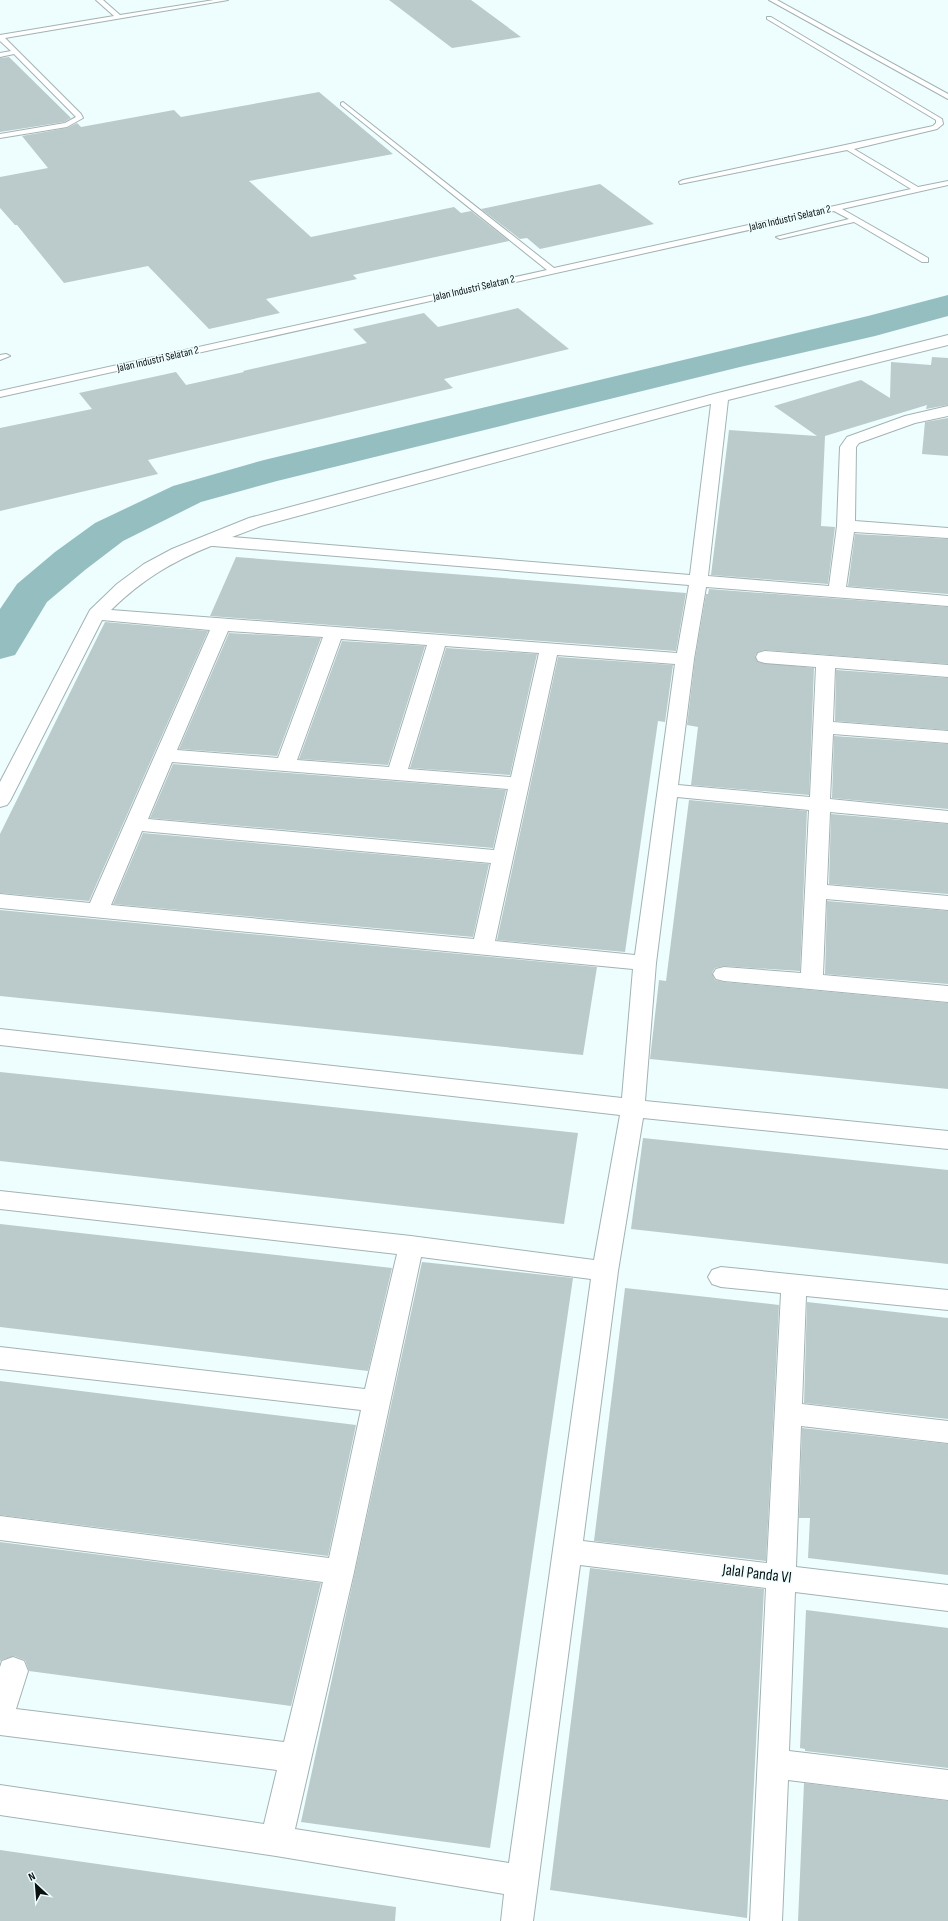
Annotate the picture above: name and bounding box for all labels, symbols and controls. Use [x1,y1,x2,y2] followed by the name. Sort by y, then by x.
[747,202,833,234] street label: Jalan Industri Selatan 2
[431,272,517,304] street label: Jalan Industri Selatan 2
[115,343,201,375] street label: Jalan Industri Selatan 2
[720,1560,793,1588] street label: Jalal Panda VI
[16,1865,56,1905] north arrow
[26,1869,37,1884] text: N

